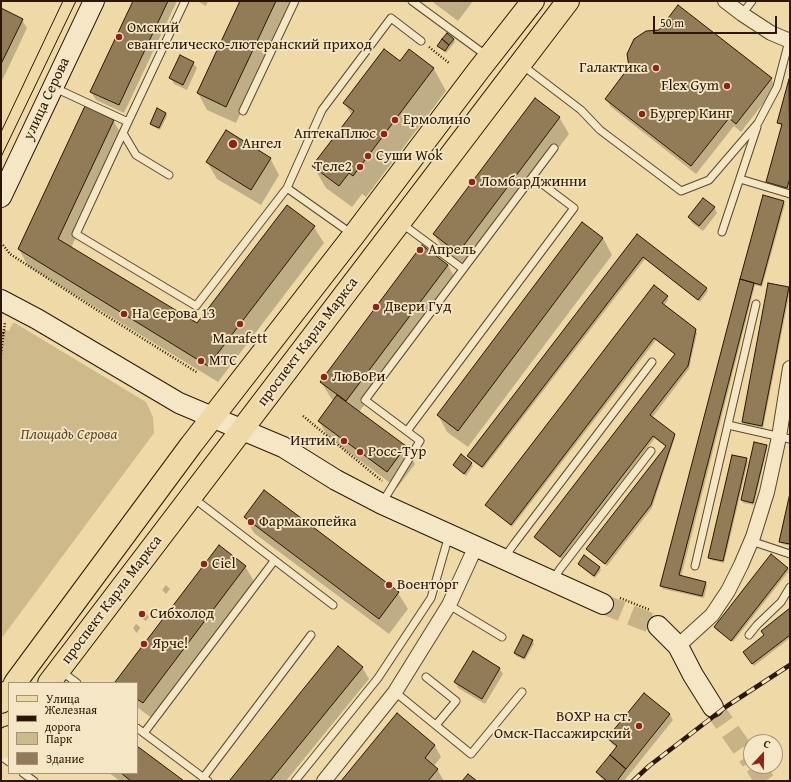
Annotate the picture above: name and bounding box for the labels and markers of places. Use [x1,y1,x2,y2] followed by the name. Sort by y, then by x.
[127,19,372,54] place label: Омский евангелическо-лютеранский приход
[114,32,124,42] marker: Омский евангелическо-лютеранский приход
[579,59,648,77] place label: Галактика
[651,63,661,73] marker: Галактика
[661,77,719,95] place label: Flex Gym
[722,81,732,91] marker: Flex Gym
[650,105,732,123] place label: Бургер Кинг
[637,109,647,119] marker: Бургер Кинг
[403,111,471,129] place label: Ермолино
[390,115,400,125] marker: Ермолино
[294,125,376,143] place label: АптекаПлюс
[379,129,389,139] marker: АптекаПлюс
[242,135,281,153] place label: Ангел
[227,138,239,150] marker: Ангел
[376,147,443,165] place label: Суши Wok
[363,151,373,161] marker: Суши Wok
[314,158,352,176] place label: Теле2
[355,162,365,172] marker: Теле2
[480,173,587,191] place label: ЛомбарДжинни
[467,177,477,187] marker: ЛомбарДжинни
[428,241,476,259] place label: Апрель
[415,245,425,255] marker: Апрель
[384,298,451,316] place label: Двери Гуд
[371,302,381,312] marker: Двери Гуд
[132,305,216,323] place label: На Серова 13
[119,309,129,319] marker: На Серова 13
[235,319,245,329] marker: Marafett
[213,330,267,348] place label: Marafett
[209,352,237,370] place label: МТС
[196,356,206,366] marker: МТС
[332,368,386,386] place label: ЛюВоРи
[319,372,329,382] marker: ЛюВоРи
[290,432,336,450] place label: Интим
[339,436,349,446] marker: Интим
[368,443,426,461] place label: Росс-Тур
[355,447,365,457] marker: Росс-Тур
[259,513,357,531] place label: Фармакопейка
[246,517,256,527] marker: Фармакопейка
[212,555,236,573] place label: Ciel
[199,559,209,569] marker: Ciel
[397,576,458,594] place label: Военторг
[384,580,394,590] marker: Военторг
[150,605,214,623] place label: Сибхолод
[137,609,147,619] marker: Сибхолод
[152,635,188,653] place label: Ярче!
[139,639,149,649] marker: Ярче!
[494,708,631,743] place label: ВОХР на ст. Омск-Пассажирский
[634,721,644,731] marker: ВОХР на ст. Омск-Пассажирский

